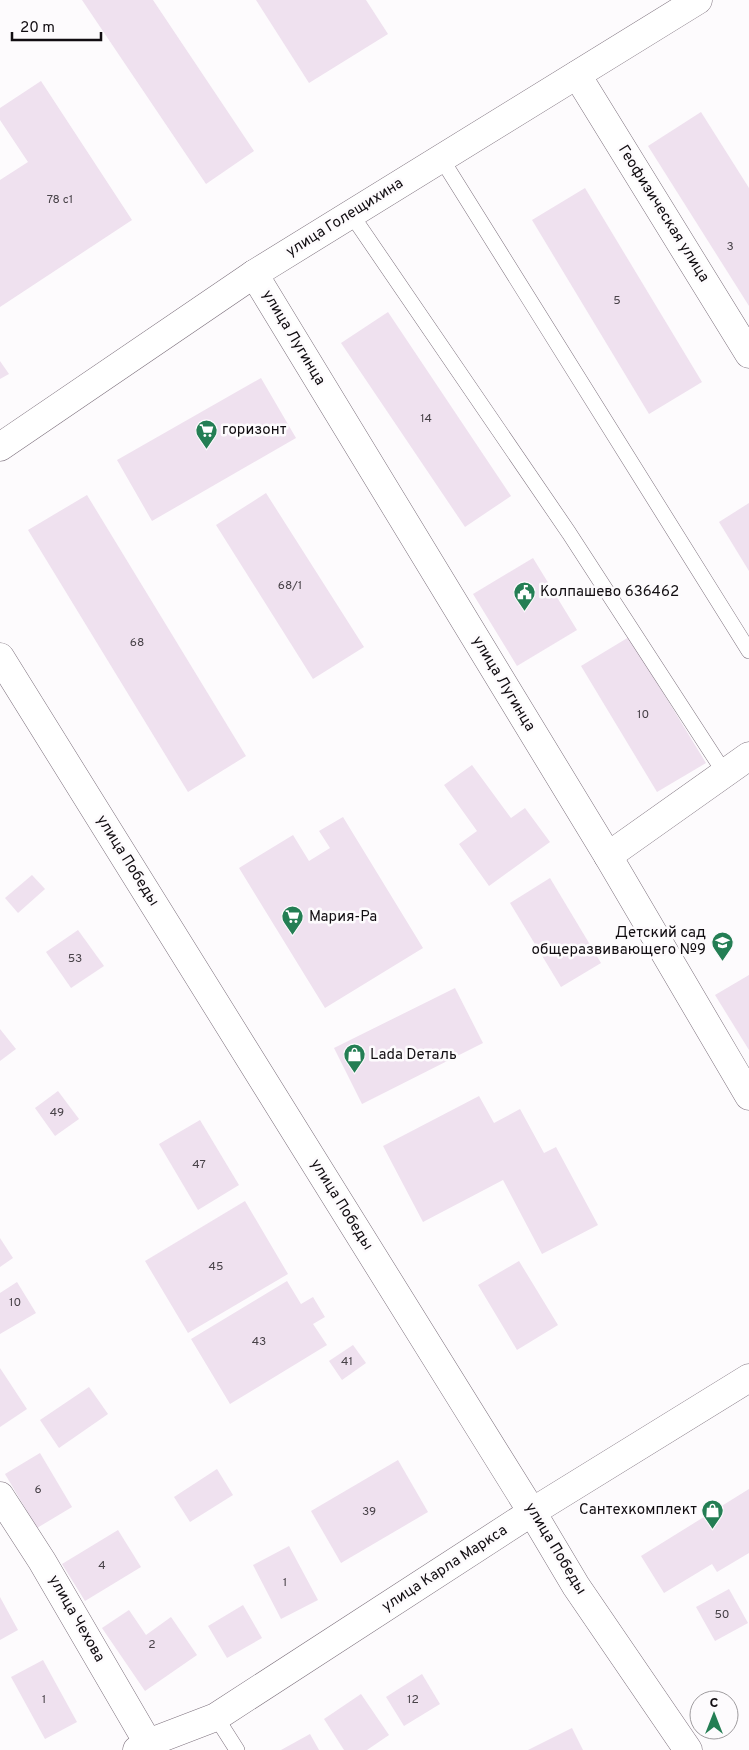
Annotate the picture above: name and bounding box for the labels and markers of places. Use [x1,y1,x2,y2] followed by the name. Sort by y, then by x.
[194,418,218,449] supermarket icon: горизонт
[222,421,287,440] place label: горизонт
[512,580,536,611] public building icon: Колпашево 636462
[540,583,679,602] place label: Колпашево 636462
[281,905,305,936] supermarket icon: Мария-Ра
[309,908,377,927] place label: Мария-Ра
[532,924,706,960] place label: Детский сад общеразвивающего №9
[710,930,734,961] school or university icon: Детский сад общеразвивающего №9
[342,1043,366,1074] shop icon: Lada Dеталь
[370,1046,457,1065] place label: Lada Dеталь
[701,1498,725,1529] shop icon: Сантехкомплект
[579,1501,697,1520] place label: Сантехкомплект

